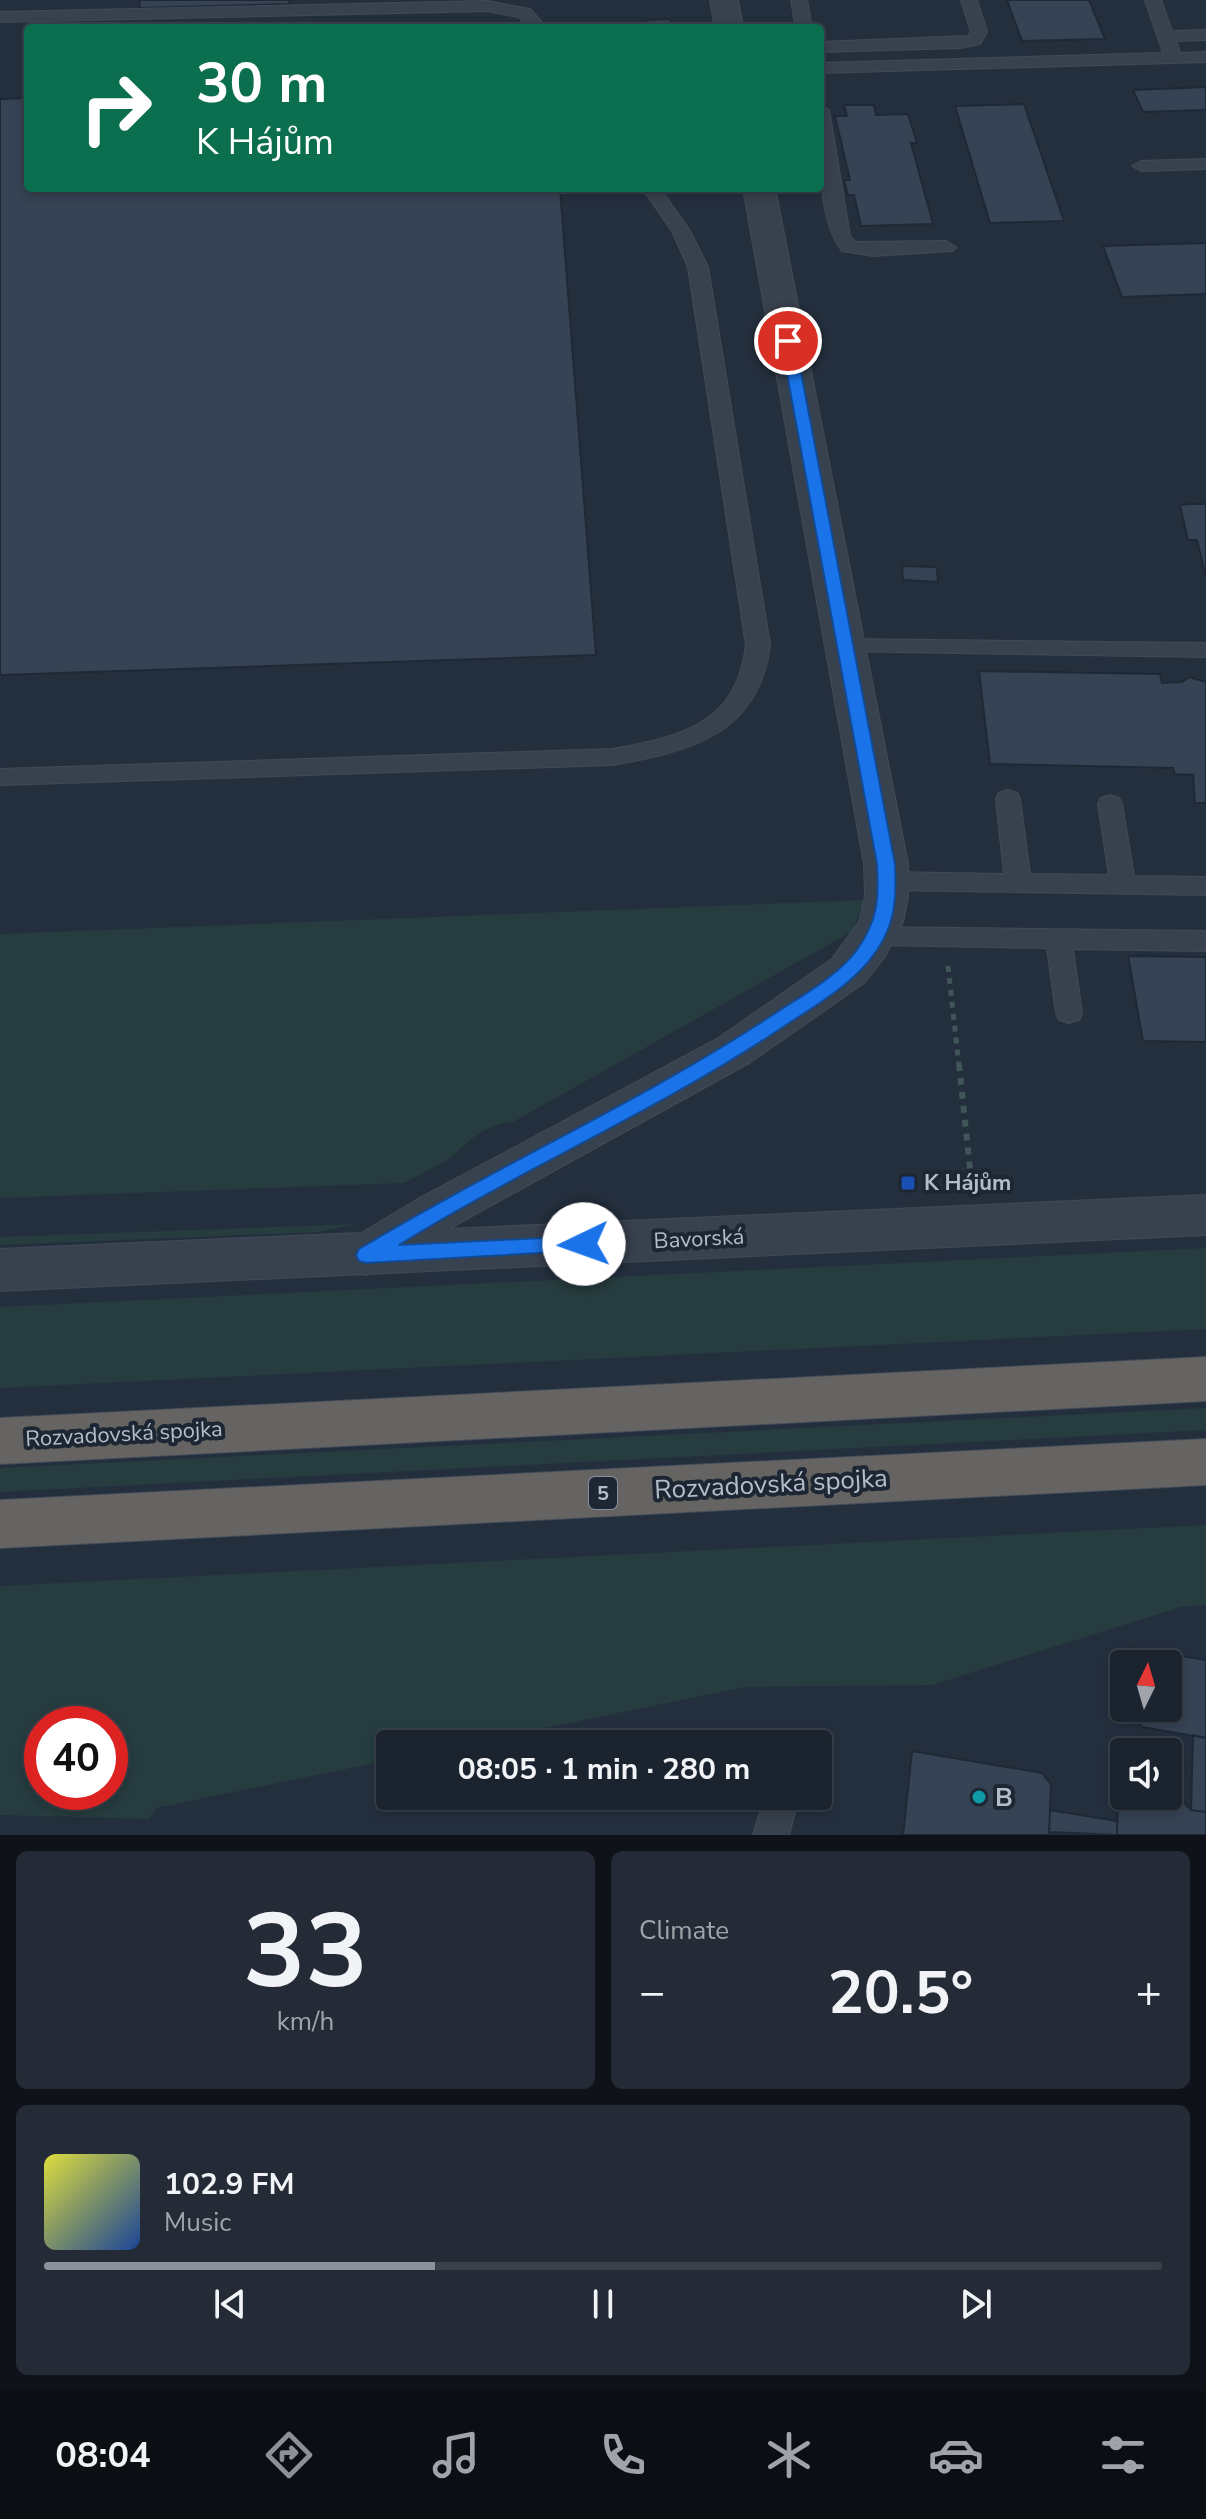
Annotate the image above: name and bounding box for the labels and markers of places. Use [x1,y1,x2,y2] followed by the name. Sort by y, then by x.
[754,307,822,375] pin
[924,1168,1011,1198] place label: K Hájům
[899,1174,917,1192] marker: K Hájům
[995,1780,1013,1815] place label: B
[970,1788,988,1806] marker: B

